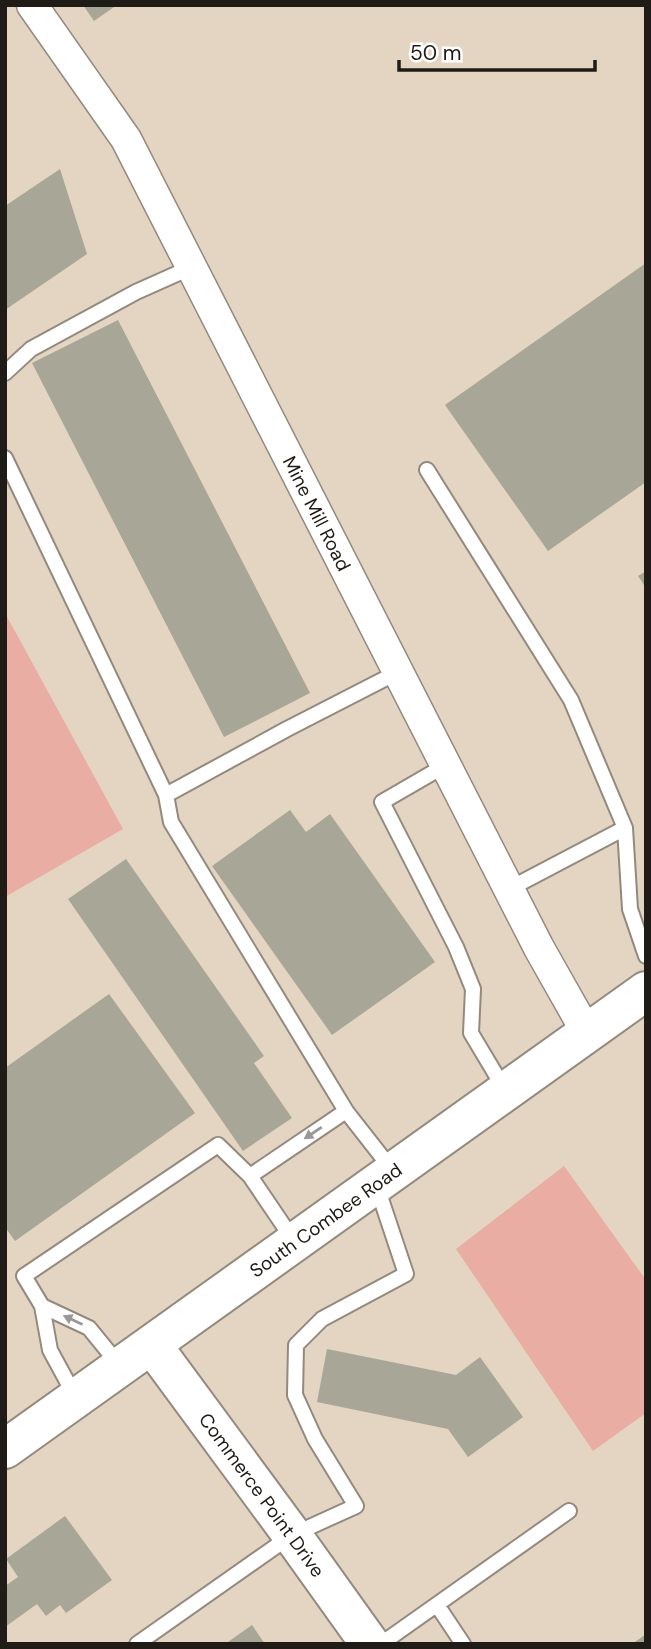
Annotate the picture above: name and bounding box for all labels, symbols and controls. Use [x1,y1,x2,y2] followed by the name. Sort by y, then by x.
[399,28,595,72] scale bar
[410,39,461,67] text: 50 m
[277,452,357,575] street label: Mine Mill Road
[304,1126,322,1140] one-way arrow
[245,1157,407,1283] street label: South Combee Road
[63,1314,83,1326] one-way arrow
[194,1408,331,1582] street label: Commerce Point Drive

